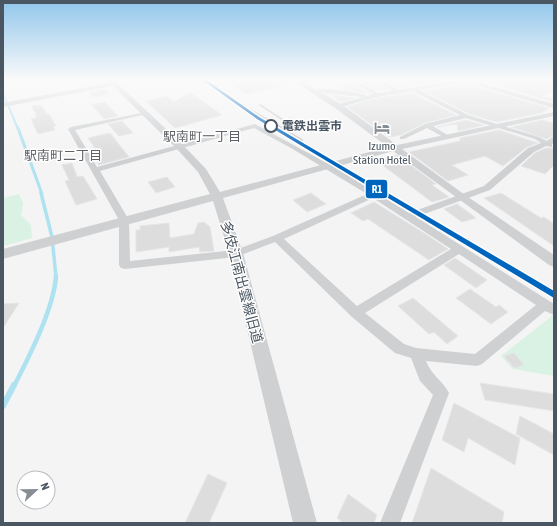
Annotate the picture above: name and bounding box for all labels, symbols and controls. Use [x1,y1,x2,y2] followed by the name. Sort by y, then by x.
[264,119,278,133] marker: 電鉄出雲市
[282,119,342,133] place label: 電鉄出雲市
[373,119,391,137] hotel icon: Izumo Station Hotel
[163,129,241,144] district label: 駅南町一丁目
[353,139,412,167] place label: Izumo Station Hotel
[24,148,102,163] district label: 駅南町二丁目
[365,179,388,199] line badge: R1
[372,183,382,195] text: R1
[218,219,266,345] street label: 多伎江南出雲線旧道
[16,470,56,510] north arrow
[38,481,52,492] text: N

